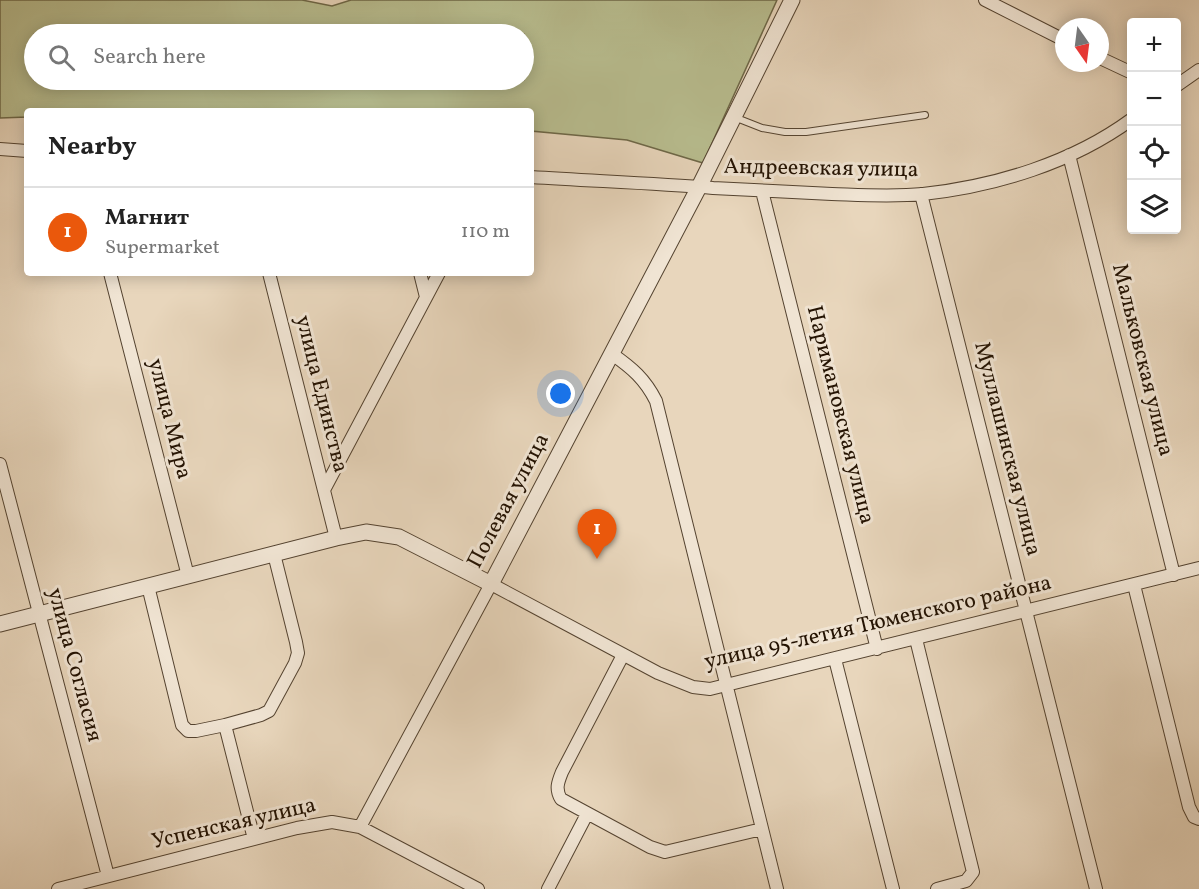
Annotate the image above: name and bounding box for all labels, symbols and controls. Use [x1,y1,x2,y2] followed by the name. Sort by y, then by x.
[1055,18,1109,72] north arrow
[1127,18,1181,234] map controls
[1127,18,1181,72] button: +
[24,24,534,90] search box
[45,41,78,74] icon: search
[93,42,206,73] text: Search here
[1127,72,1181,126] button: −
[1127,126,1181,180] button: locate
[48,129,137,165] text: Nearby
[723,152,919,186] street label: Андреевская улица
[1127,180,1181,234] button: layers
[105,203,189,234] text: Магнит
[63,218,72,246] text: 1
[461,218,510,246] text: 110 m
[105,234,220,262] text: Supermarket
[1103,261,1181,460] street label: Мальковская улица
[798,303,882,528] street label: Наримановская улица
[286,312,356,476] street label: улица Единства
[965,339,1049,559] street label: Муллашинская улица
[139,356,199,483] street label: улица Мира
[546,379,575,408] your location
[460,428,558,574] street label: Полевая улица
[578,510,616,559] pin: 1
[701,568,1055,678] street label: улица 95-летия Тюменского района
[39,585,109,745] street label: улица Согласия
[149,790,319,858] street label: Успенская улица

